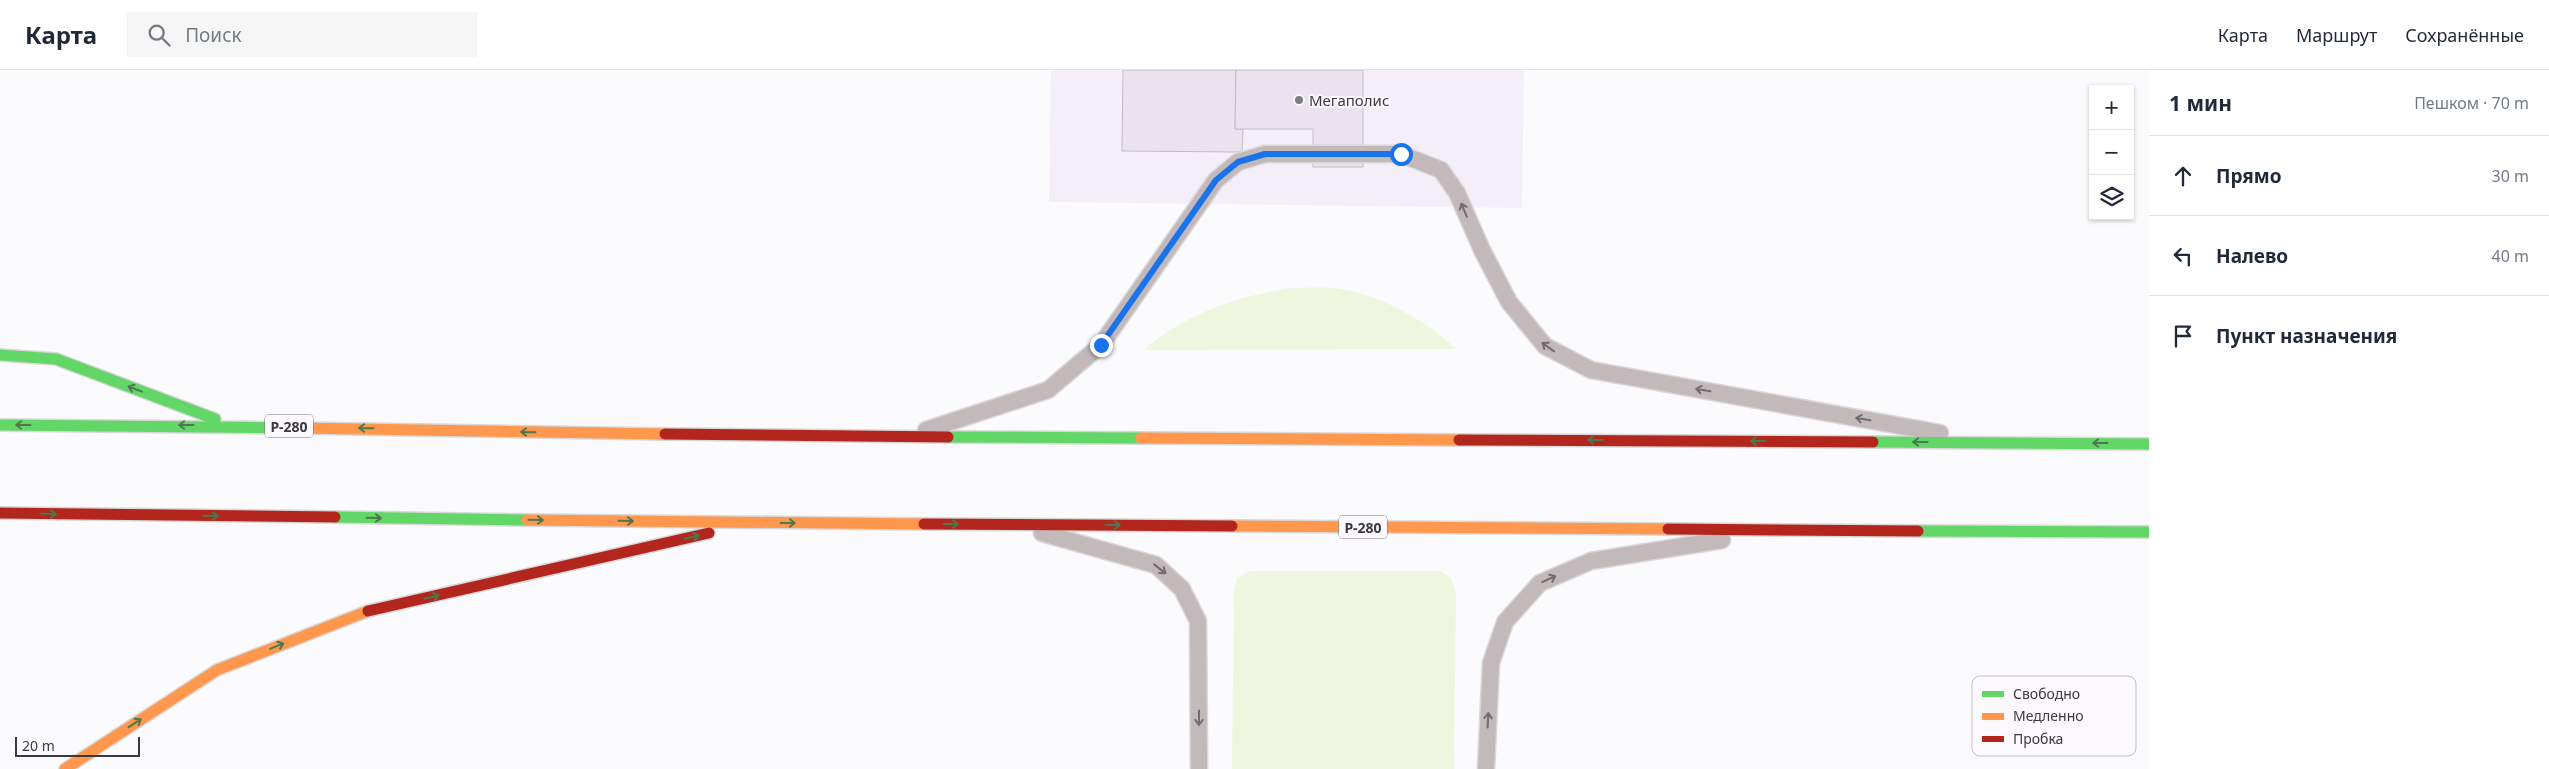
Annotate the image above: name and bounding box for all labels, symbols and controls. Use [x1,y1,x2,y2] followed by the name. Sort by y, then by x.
[127,12,477,57] search box
[25,18,97,51] text: Карта
[145,21,173,49] icon: search
[185,22,242,48] text: Поиск
[2218,23,2268,47] text: Карта
[2296,23,2377,47] text: Маршрут
[2405,23,2524,47] text: Сохранённые
[2089,85,2134,220] map controls
[2089,85,2134,130] button: +
[2169,89,2232,117] text: 1 мин
[1309,90,1389,110] place label: Мегаполис
[2414,92,2529,114] text: Пешком · 70 m
[1293,94,1305,106] marker: Мегаполис
[2089,130,2134,175] button: −
[1390,143,1413,166] route start
[2169,162,2197,190] icon: ahead
[2216,163,2282,189] text: Прямо
[2492,165,2529,187] text: 30 m
[2089,175,2134,220] button: layers
[1459,203,1469,218] one-way arrow
[2169,242,2197,270] icon: left
[2216,243,2288,269] text: Налево
[2492,245,2529,267] text: 40 m
[2169,322,2197,350] icon: arrive
[2216,323,2397,349] text: Пункт назначения
[1090,334,1113,357] route end
[1541,342,1555,352] one-way arrow
[128,384,144,393] one-way arrow
[1695,385,1711,395] one-way arrow
[1855,413,1871,423] one-way arrow
[265,414,313,438] road number: Р-280
[16,420,32,430] one-way arrow
[178,420,194,430] one-way arrow
[358,423,374,433] one-way arrow
[520,427,536,437] one-way arrow
[1588,435,1604,445] one-way arrow
[1750,436,1766,446] one-way arrow
[1913,437,1929,447] one-way arrow
[2093,438,2109,448] one-way arrow
[40,509,56,519] one-way arrow
[202,511,219,521] one-way arrow
[365,513,381,523] one-way arrow
[528,515,544,525] one-way arrow
[617,516,633,526] one-way arrow
[1339,516,1387,538] road number: Р-280
[780,518,796,528] one-way arrow
[942,519,958,529] one-way arrow
[1104,520,1121,530] one-way arrow
[684,531,700,541] one-way arrow
[1153,564,1166,575] one-way arrow
[1541,574,1556,584] one-way arrow
[423,592,439,601] one-way arrow
[269,641,285,650] one-way arrow
[1972,676,2136,756] legend
[2013,684,2080,703] text: Свободно
[2013,706,2084,725] text: Медленно
[1194,710,1204,726] one-way arrow
[1484,713,1493,729] one-way arrow
[128,718,142,728] one-way arrow
[2013,729,2063,748] text: Пробка
[15,734,140,757] scale bar
[22,736,55,755] text: 20 m

